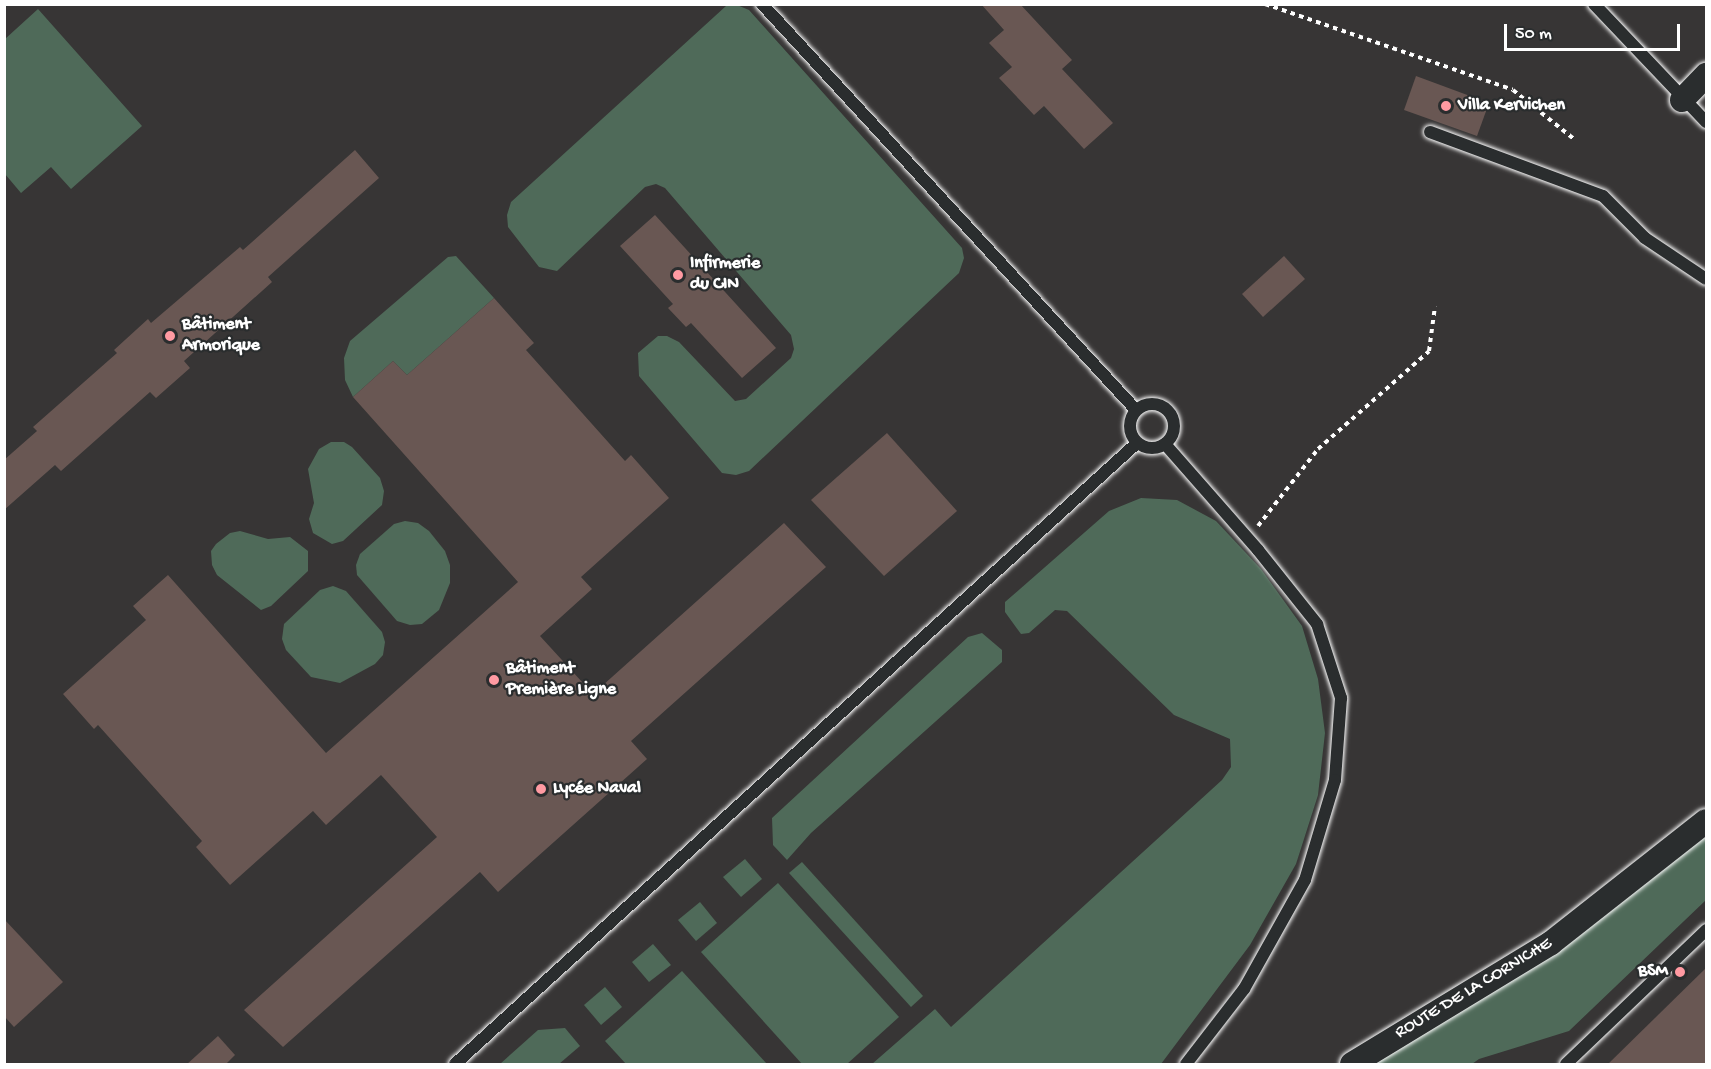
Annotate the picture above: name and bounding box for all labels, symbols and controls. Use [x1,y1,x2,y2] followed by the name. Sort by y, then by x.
[1507,12,1682,50] scale bar
[1515,24,1552,45] text: 50 m
[1458,95,1565,117] place label: Villa Kervichen
[1439,99,1453,113] marker: Villa Kervichen
[690,254,760,296] place label: Infirmerie du CIN
[671,268,685,282] marker: Infirmerie du CIN
[182,315,260,358] place label: Bâtiment Armorique
[163,329,177,343] marker: Bâtiment Armorique
[506,659,616,702] place label: Bâtiment Première Ligne
[487,673,501,687] marker: Bâtiment Première Ligne
[553,778,641,800] place label: Lycée Naval
[534,782,548,796] marker: Lycée Naval
[1392,934,1556,1044] street label: ROUTE DE LA CORNICHE
[1638,961,1668,983] place label: BSM
[1673,965,1687,979] marker: BSM

